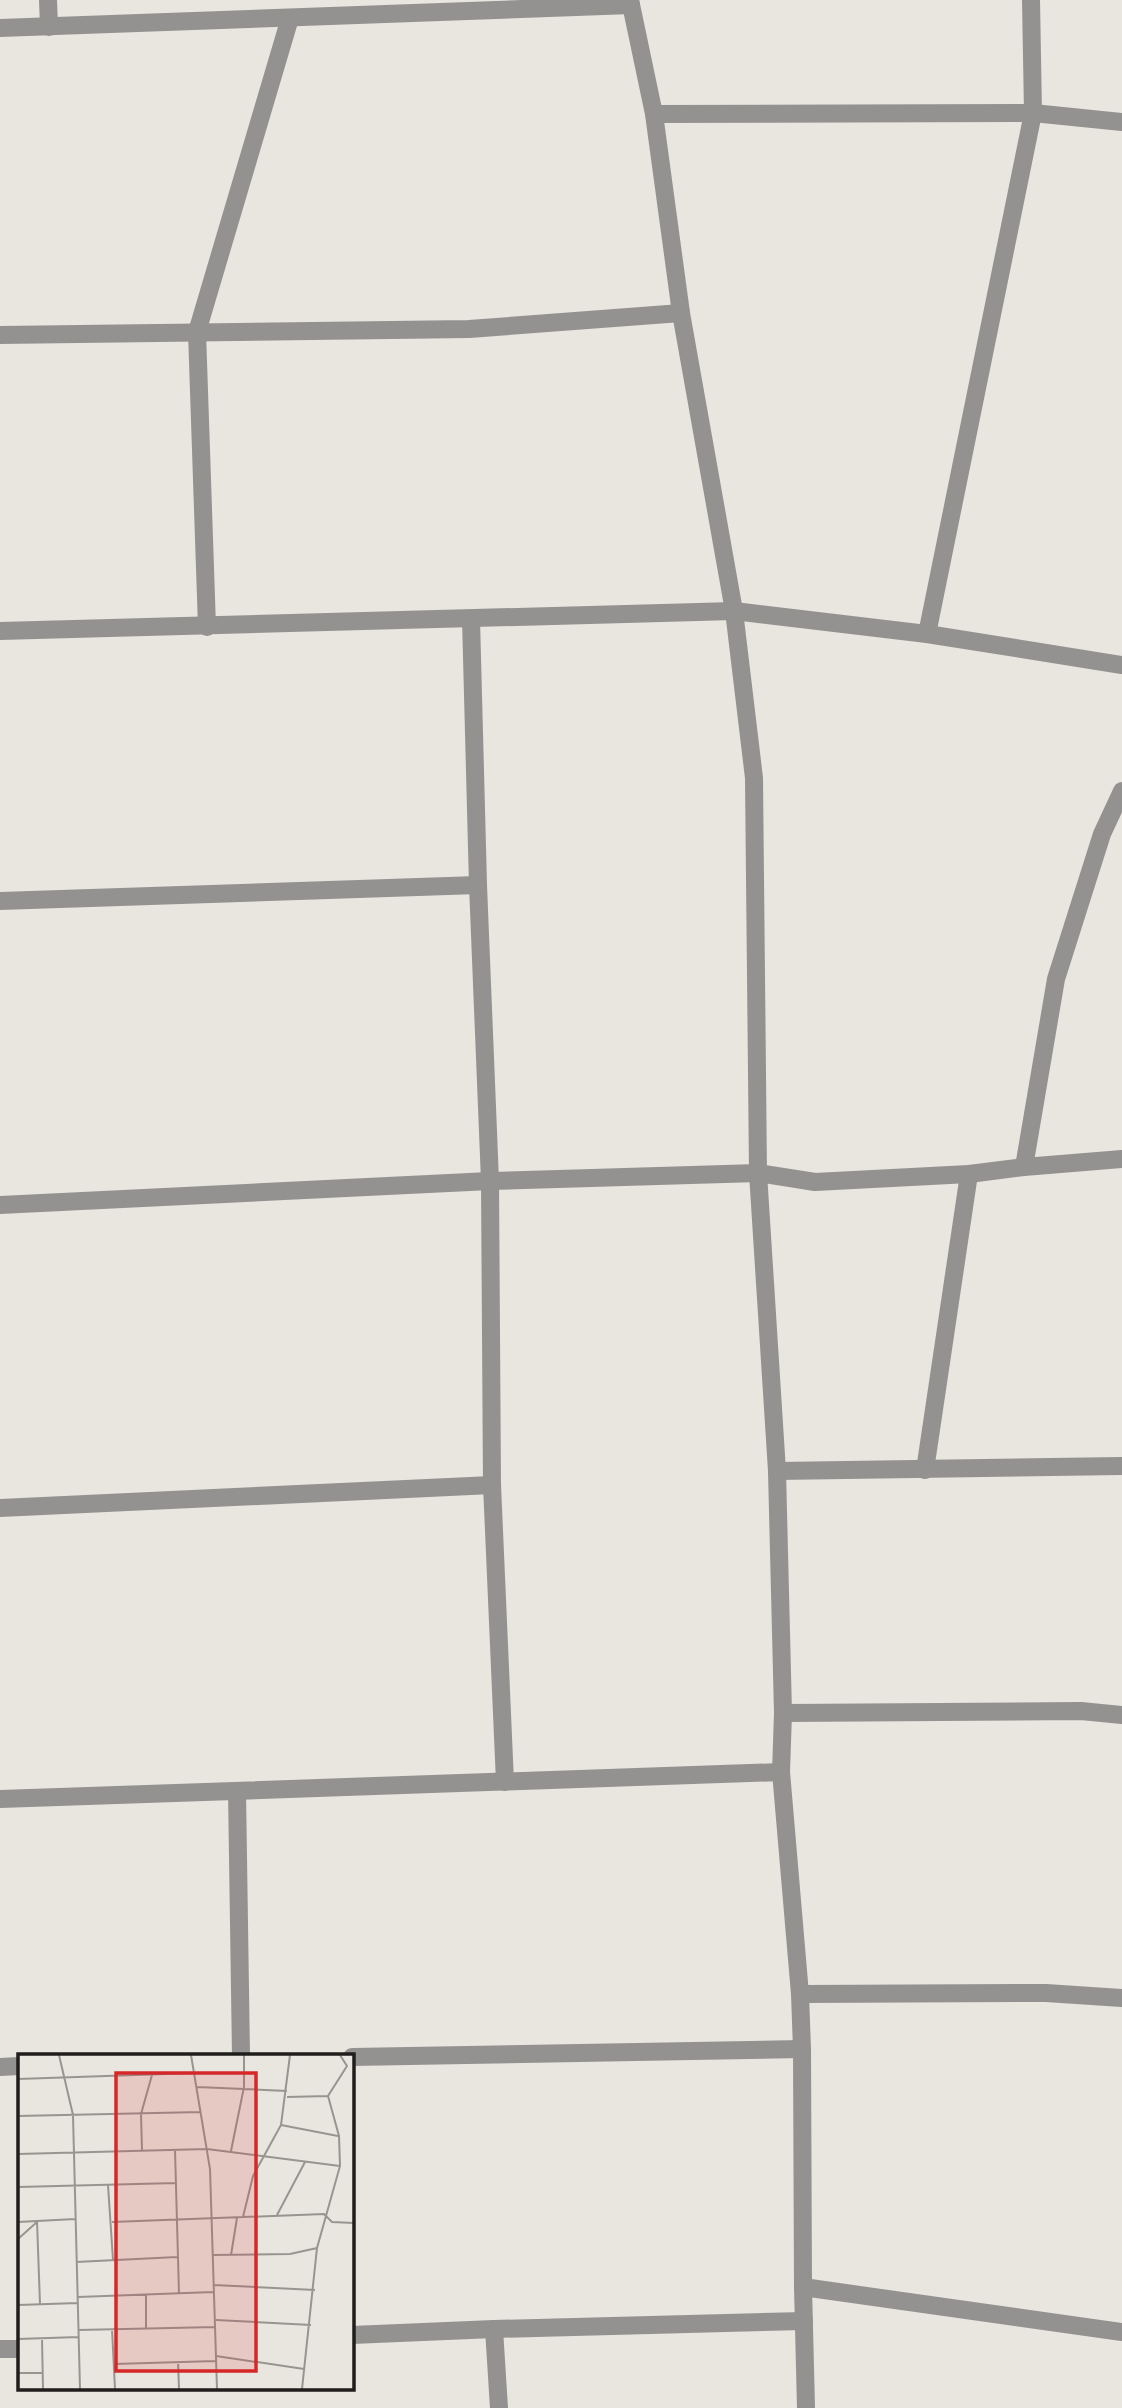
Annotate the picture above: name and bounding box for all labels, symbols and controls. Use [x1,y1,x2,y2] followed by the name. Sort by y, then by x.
[18,2054,354,2390] inset map

